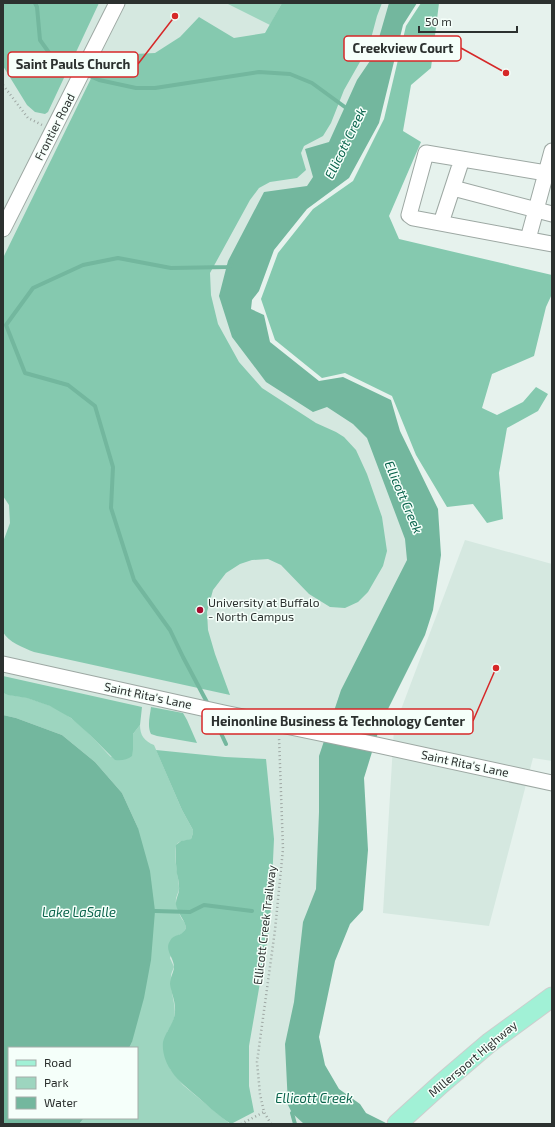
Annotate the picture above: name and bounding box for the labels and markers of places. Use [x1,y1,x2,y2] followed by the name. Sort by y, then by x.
[344,36,461,61] callout: Creekview Court
[8,52,138,77] callout: Saint Pauls Church
[208,595,320,623] place label: University at Buffalo - North Campus
[195,605,205,615] marker: University at Buffalo - North Campus
[202,709,473,734] callout: Heinonline Business & Technology Center

